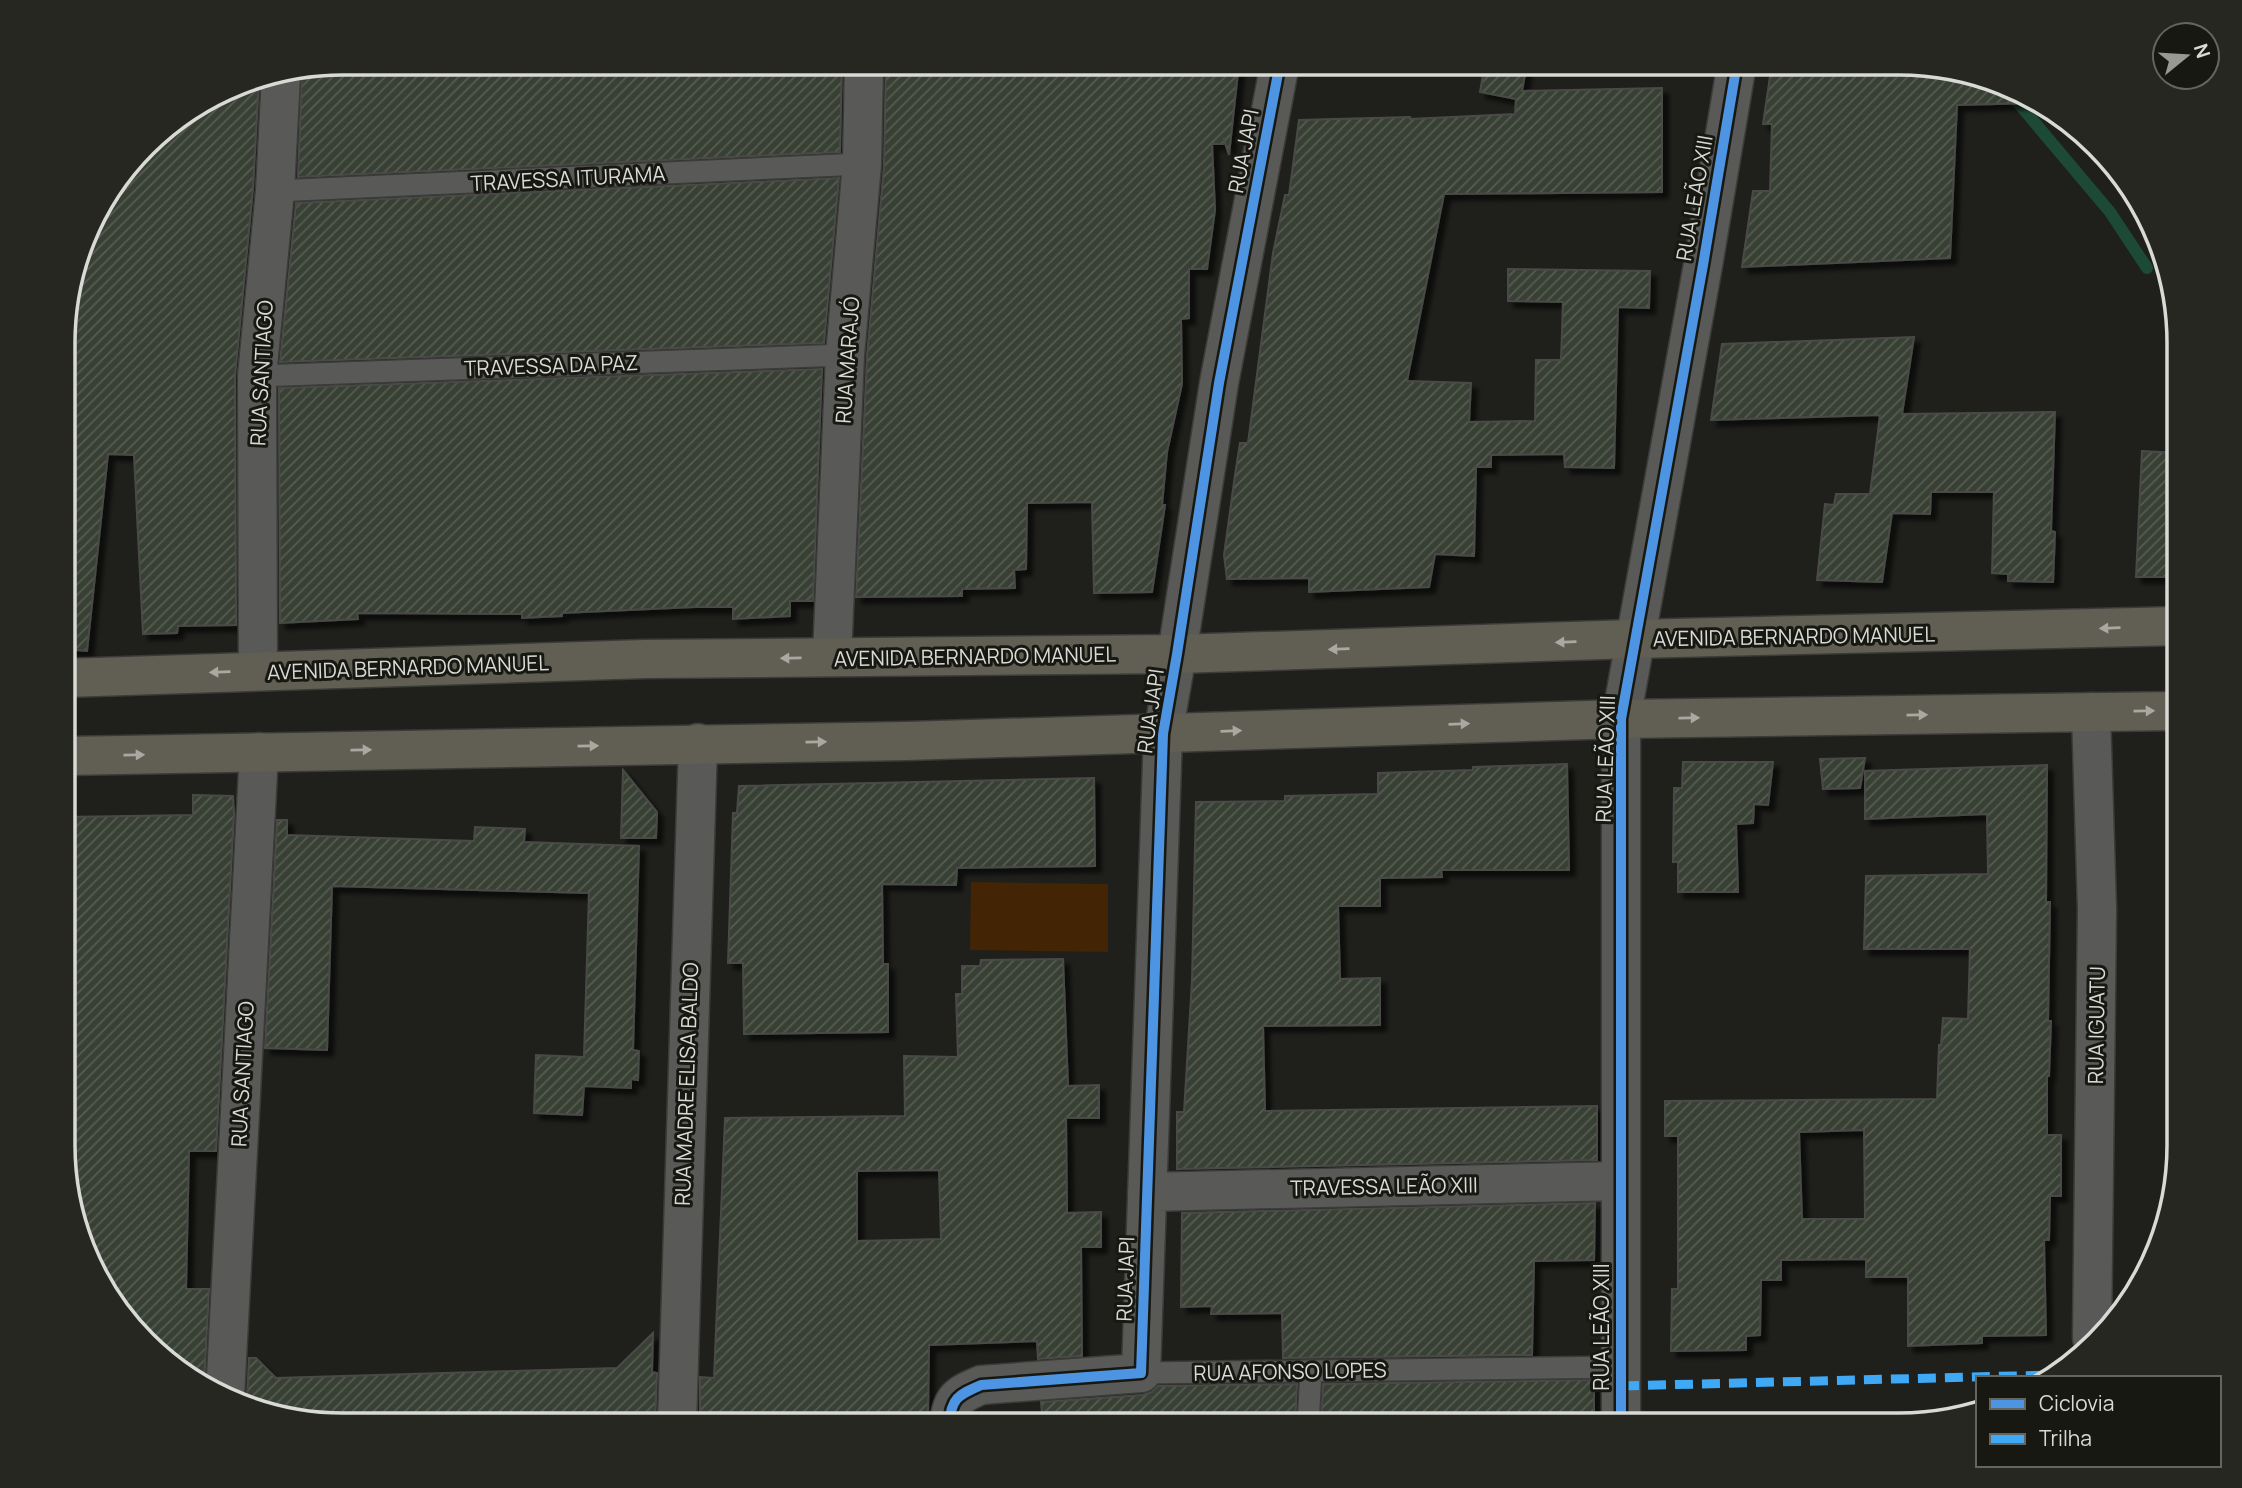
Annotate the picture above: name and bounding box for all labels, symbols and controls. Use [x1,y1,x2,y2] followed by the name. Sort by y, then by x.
[2151,21,2221,91] north arrow
[2188,40,2217,61] text: N
[1221,107,1265,195] street label: RUA JAPI
[1669,133,1719,263] street label: RUA LEÃO XIII
[470,159,666,197] street label: TRAVESSA ITURAMA
[829,296,865,424] street label: RUA MARAJÓ
[243,299,279,447] street label: RUA SANTIAGO
[463,348,639,382] street label: TRAVESSA DA PAZ
[1653,620,1936,652] street label: AVENIDA BERNARDO MANUEL
[2099,622,2121,634] one-way arrow
[1555,636,1577,647] one-way arrow
[834,640,1117,672] street label: AVENIDA BERNARDO MANUEL
[1327,643,1349,655] one-way arrow
[266,648,550,686] street label: AVENIDA BERNARDO MANUEL
[779,652,801,664] one-way arrow
[209,667,231,678] one-way arrow
[1130,667,1170,755] street label: RUA JAPI
[1589,695,1621,823] street label: RUA LEÃO XIII
[2133,706,2155,717] one-way arrow
[1906,709,1928,721] one-way arrow
[1678,712,1700,724] one-way arrow
[1448,718,1470,729] one-way arrow
[1220,726,1242,737] one-way arrow
[805,736,827,748] one-way arrow
[578,740,600,752] one-way arrow
[350,744,372,756] one-way arrow
[123,749,145,760] one-way arrow
[668,962,704,1206] street label: RUA MADRE ELISA BALDO
[2081,966,2111,1084] street label: RUA IGUATU
[224,1000,260,1148] street label: RUA SANTIAGO
[1290,1170,1478,1202] street label: TRAVESSA LEÃO XIII
[1110,1236,1140,1322] street label: RUA JAPI
[1587,1263,1615,1391] street label: RUA LEÃO XIII
[1193,1355,1387,1387] street label: RUA AFONSO LOPES
[1976,1376,2221,1467] legend
[2039,1389,2114,1417] text: Ciclovia
[2039,1424,2092,1452] text: Trilha

